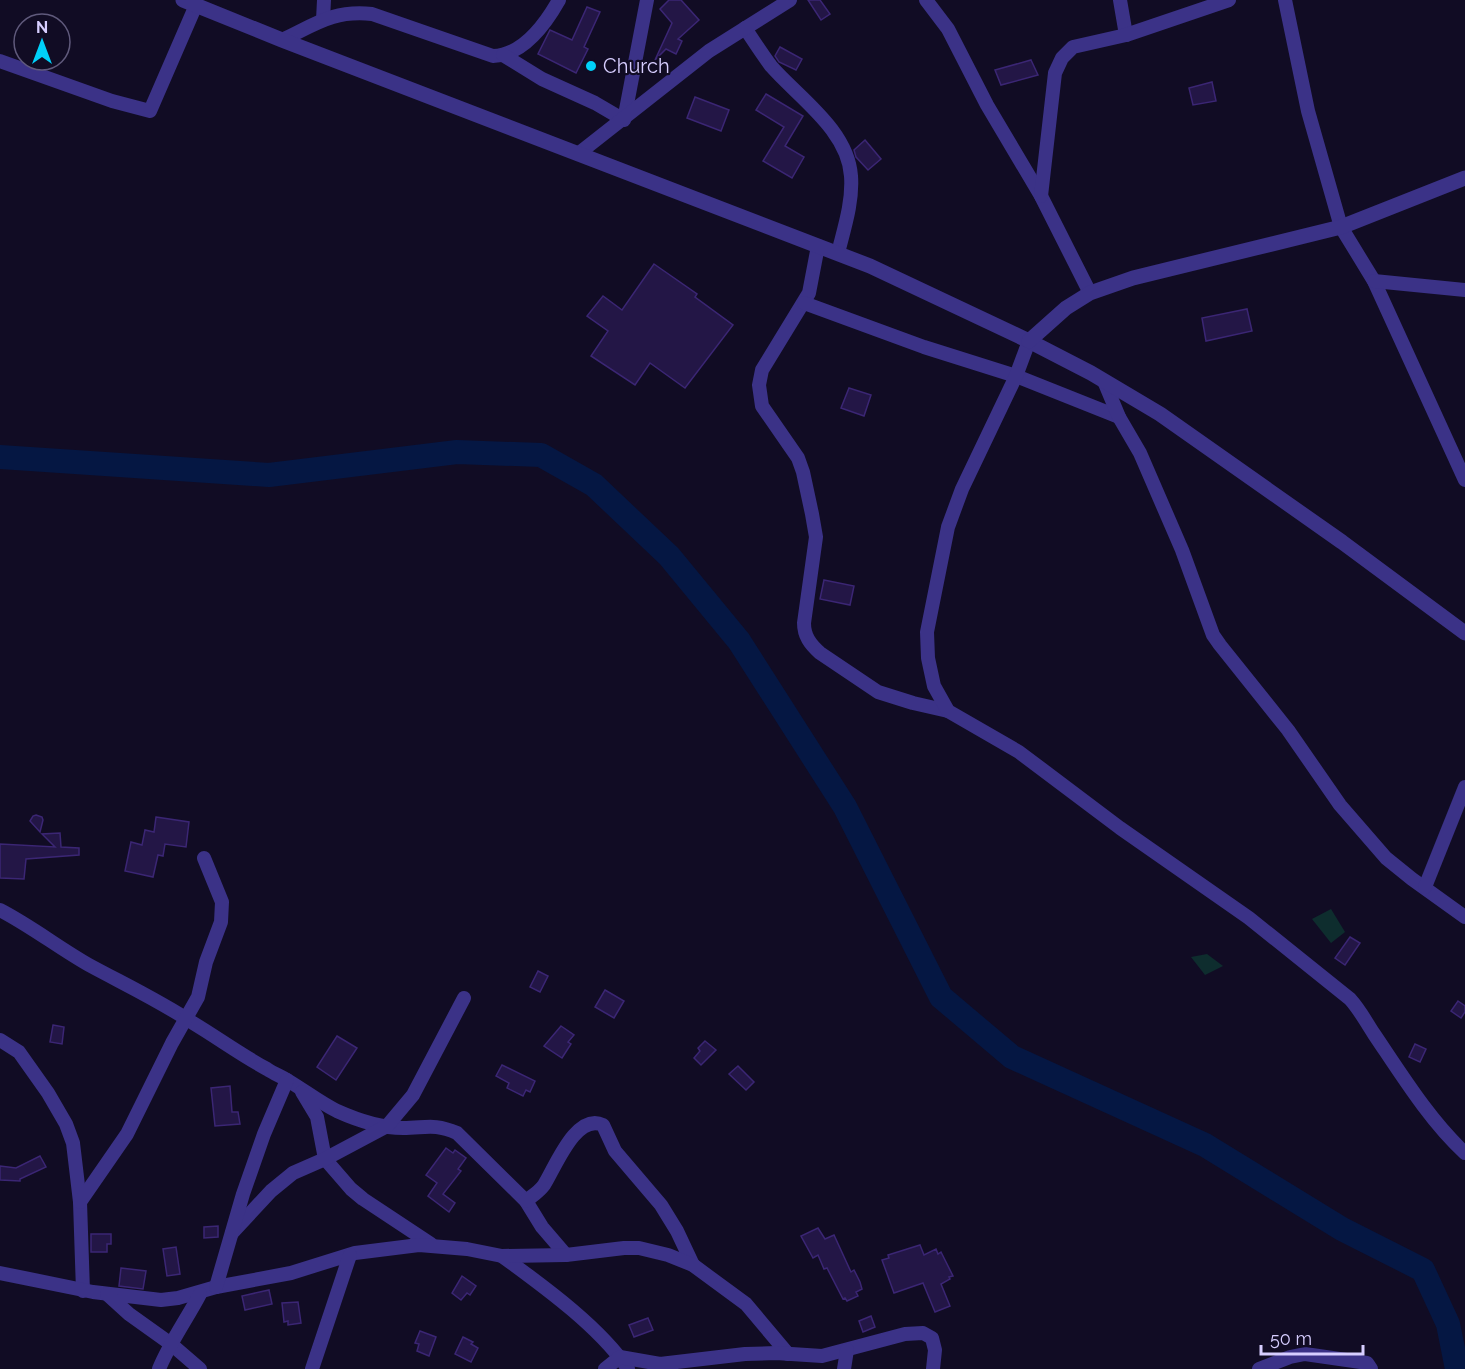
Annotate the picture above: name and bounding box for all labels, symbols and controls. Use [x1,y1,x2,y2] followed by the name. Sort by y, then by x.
[12,12,72,72] north arrow
[36,18,48,37] text: N
[603,54,670,78] place label: Church
[584,59,598,73] marker: Church
[1261,1318,1363,1356] scale bar
[1270,1328,1312,1349] text: 50 m

